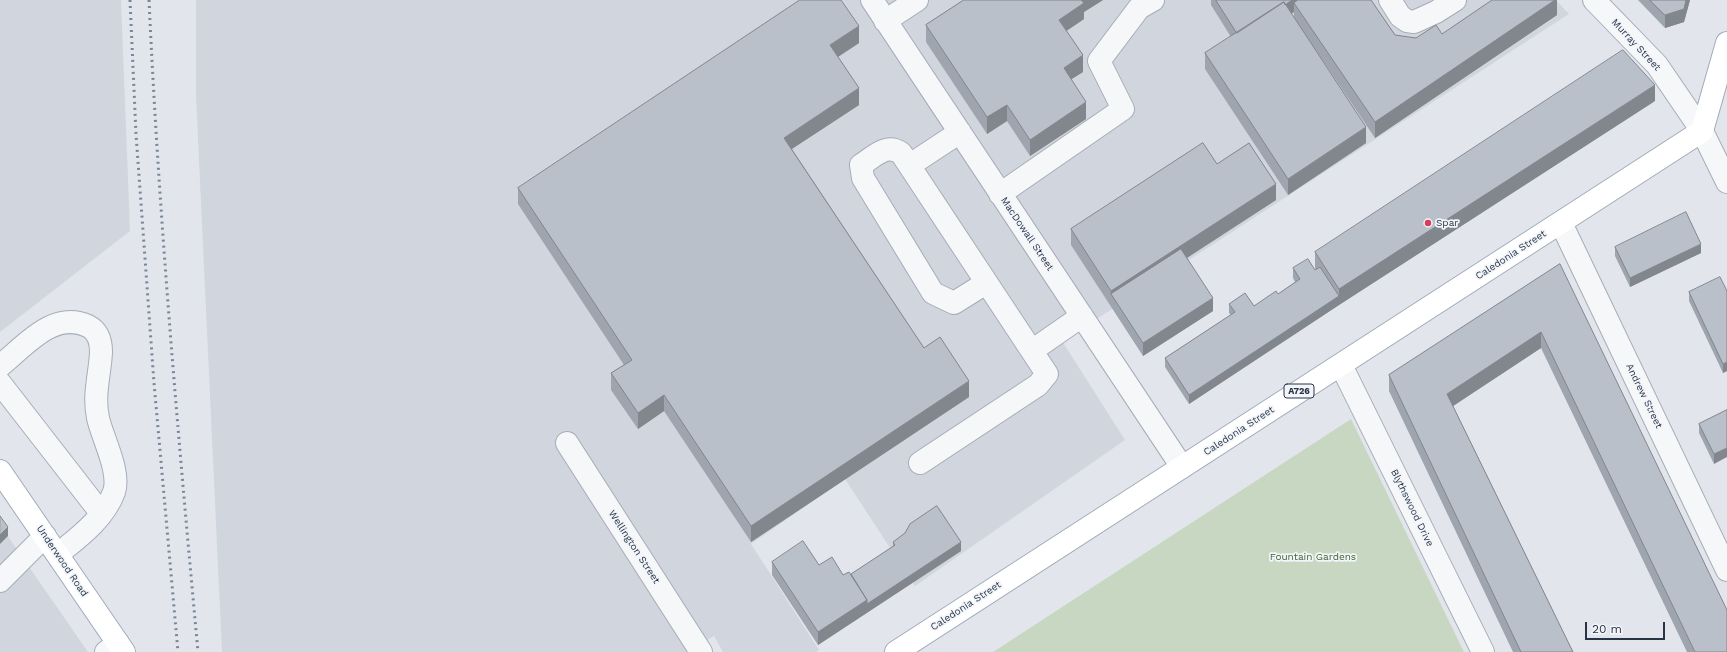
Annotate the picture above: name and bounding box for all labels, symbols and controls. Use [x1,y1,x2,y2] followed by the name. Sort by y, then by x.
[1609,17,1663,73] street label: Murray Street
[998,195,1056,273] street label: MacDowall Street
[1436,217,1458,229] place label: Spar
[1423,218,1433,228] marker: Spar
[1473,228,1549,282] street label: Caledonia Street
[1623,362,1665,430] street label: Andrew Street
[1284,384,1314,398] road number: A726
[1201,404,1277,458] street label: Caledonia Street
[1388,467,1436,549] street label: Blythswood Drive
[606,508,662,586] street label: Wellington Street
[34,523,90,599] street label: Underwood Road
[1270,551,1356,563] park label: Fountain Gardens
[928,579,1004,633] street label: Caledonia Street
[1587,614,1667,640] scale bar
[1592,622,1622,636] text: 20 m

